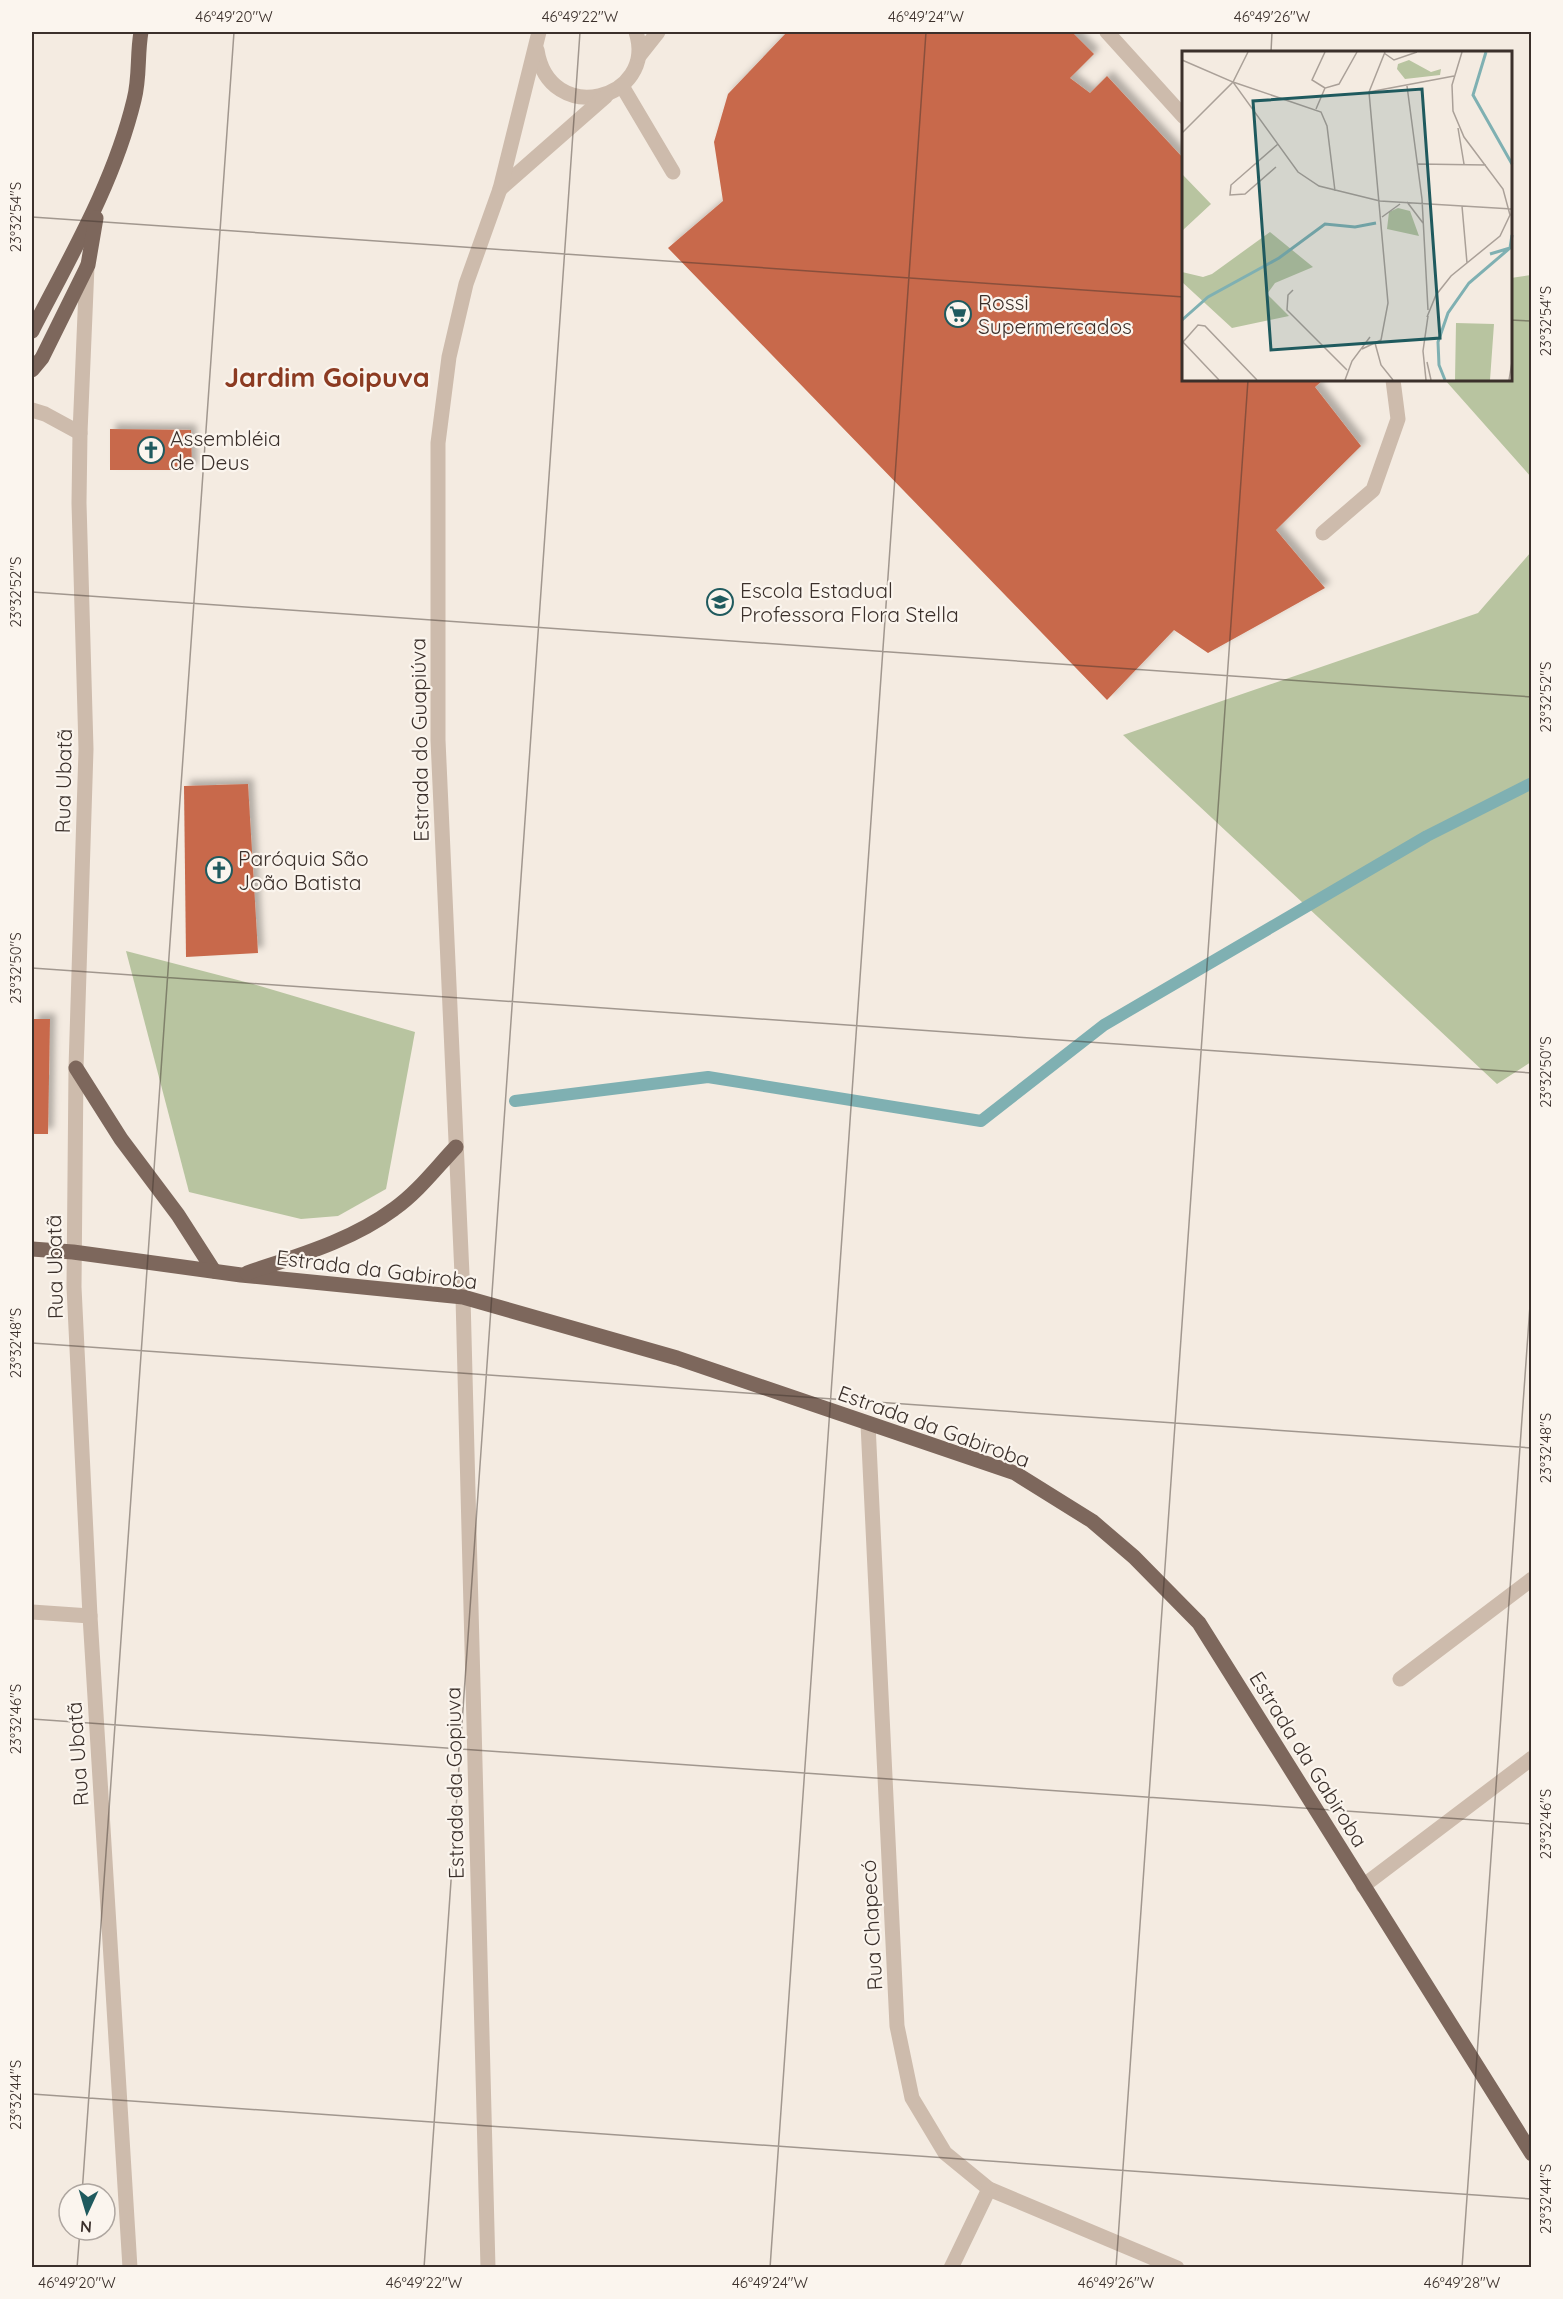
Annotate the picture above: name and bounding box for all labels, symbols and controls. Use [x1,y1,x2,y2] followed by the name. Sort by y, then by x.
[195,7,273,26] text: 46°49'20"W
[542,7,619,26] text: 46°49'22"W
[888,7,965,26] text: 46°49'24"W
[1234,7,1311,26] text: 46°49'26"W
[1182,51,1512,381] inset map
[6,182,25,252] text: 23°32'54"S
[1536,286,1555,356] text: 23°32'54"S
[978,289,1132,339] place label: Rossi Supermercados
[943,299,973,329] supermarket icon: Rossi Supermercados
[224,360,430,394] district label: Jardim Goipuva
[170,425,281,475] place label: Assembléia de Deus
[136,435,166,465] church icon: Assembléia de Deus
[6,557,25,627] text: 23°32'52"S
[740,577,959,627] place label: Escola Estadual Professora Flora Stella
[705,587,735,617] school or university icon: Escola Estadual Professora Flora Stella
[404,638,434,842] street label: Estrada do Guapiúva
[1536,662,1555,732] text: 23°32'52"S
[49,729,77,833] street label: Rua Ubatã
[238,845,369,895] place label: Paróquia São João Batista
[204,855,234,885] church icon: Paróquia São João Batista
[6,932,25,1004] text: 23°32'50"S
[1536,1036,1555,1108] text: 23°32'50"S
[40,1215,68,1319] street label: Rua Ubatã
[275,1244,479,1294] street label: Estrada da Gabiroba
[6,1308,25,1378] text: 23°32'48"S
[834,1379,1034,1473] street label: Estrada da Gabiroba
[1536,1413,1555,1483] text: 23°32'48"S
[1244,1666,1374,1852] street label: Estrada da Gabiroba
[6,1684,25,1754] text: 23°32'46"S
[439,1687,469,1879] street label: Estrada da Gopiuva
[60,1701,94,1807] street label: Rua Ubatã
[1536,1789,1555,1859] text: 23°32'46"S
[855,1859,887,1991] street label: Rua Chapecó
[6,2060,25,2130] text: 23°32'44"S
[1536,2164,1555,2234] text: 23°32'44"S
[57,2182,117,2242] north arrow
[79,2217,93,2237] text: N
[38,2273,116,2292] text: 46°49'20"W
[386,2273,463,2292] text: 46°49'22"W
[732,2273,809,2292] text: 46°49'24"W
[1078,2273,1155,2292] text: 46°49'26"W
[1424,2273,1501,2292] text: 46°49'28"W

